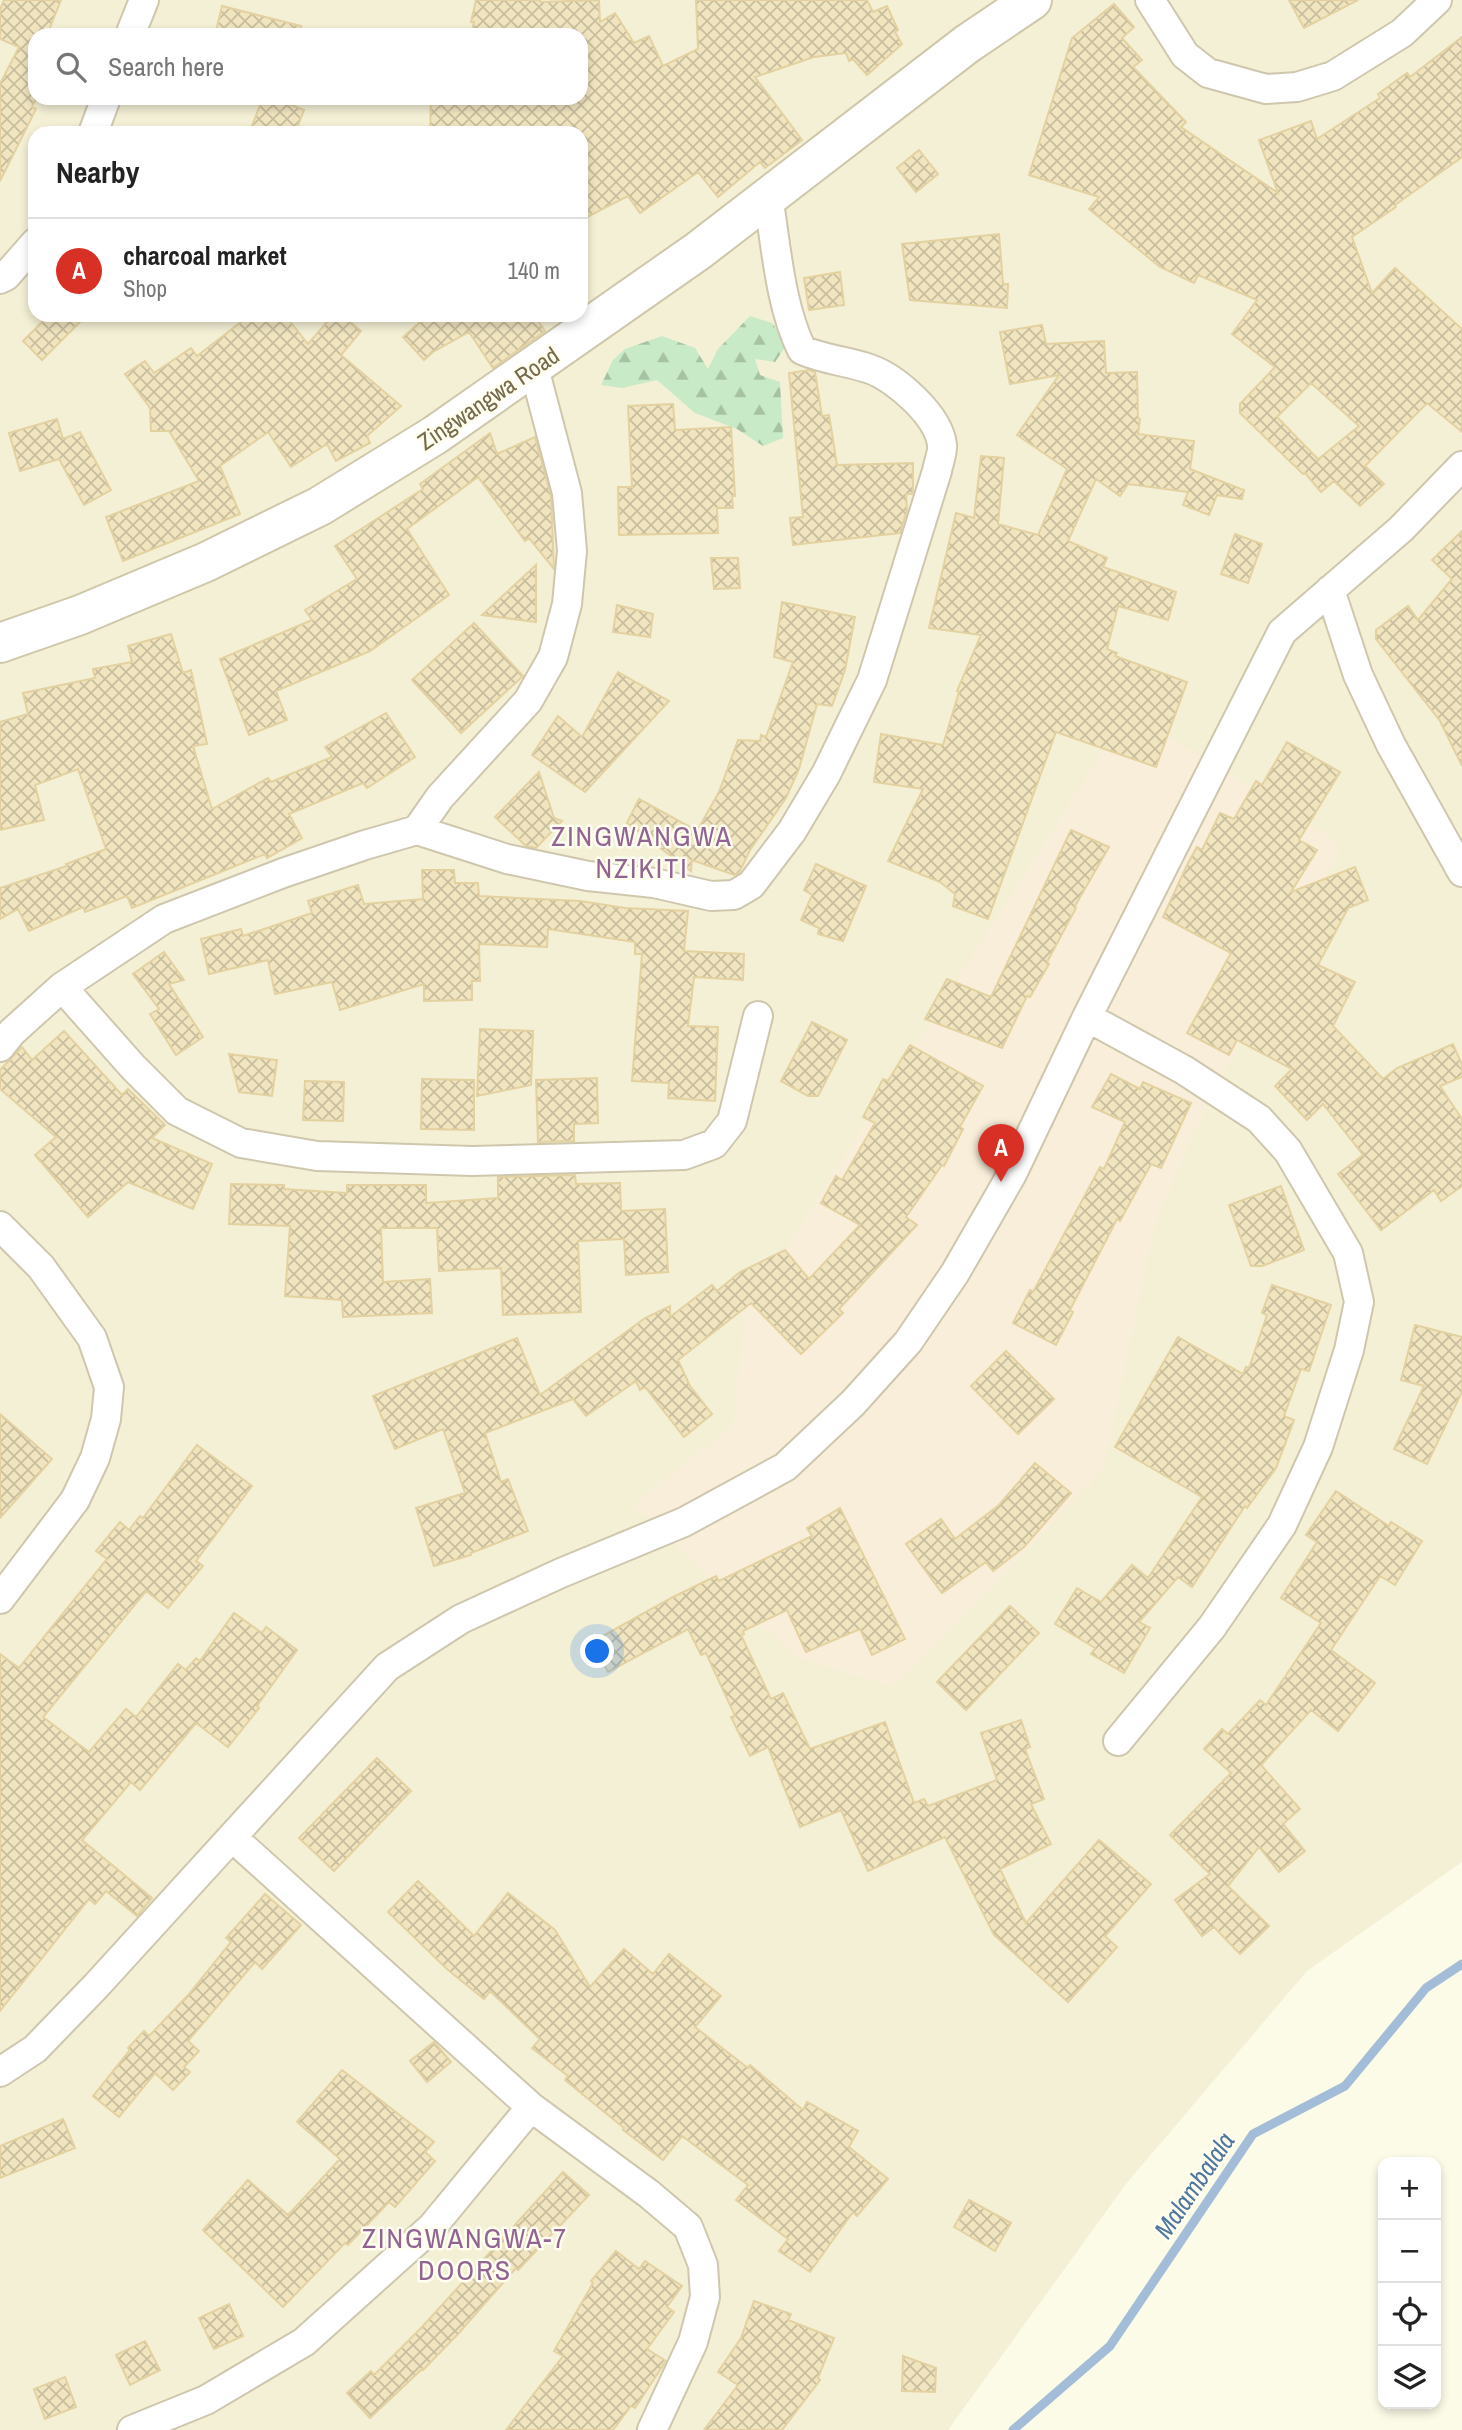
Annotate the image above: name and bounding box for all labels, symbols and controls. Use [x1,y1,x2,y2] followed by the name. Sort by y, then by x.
[28,28,588,105] search box
[52,48,90,86] icon: search
[108,49,224,84] text: Search here
[56,152,139,192] text: Nearby
[123,238,287,273] text: charcoal market
[72,255,86,286] text: A
[508,255,560,286] text: 140 m
[123,273,167,304] text: Shop
[411,339,565,457] street label: Zingwangwa Road
[551,817,733,887] district label: ZINGWANGWA NZIKITI
[978,1124,1024,1182] pin: A
[580,1634,614,1668] your location
[1146,2125,1242,2245] water label: Malambalala
[1378,2157,1441,2409] map controls
[1378,2157,1441,2220] button: +
[362,2219,568,2289] district label: ZINGWANGWA-7 DOORS
[1378,2220,1441,2283] button: −
[1378,2283,1441,2346] button: locate
[1378,2346,1441,2409] button: layers

